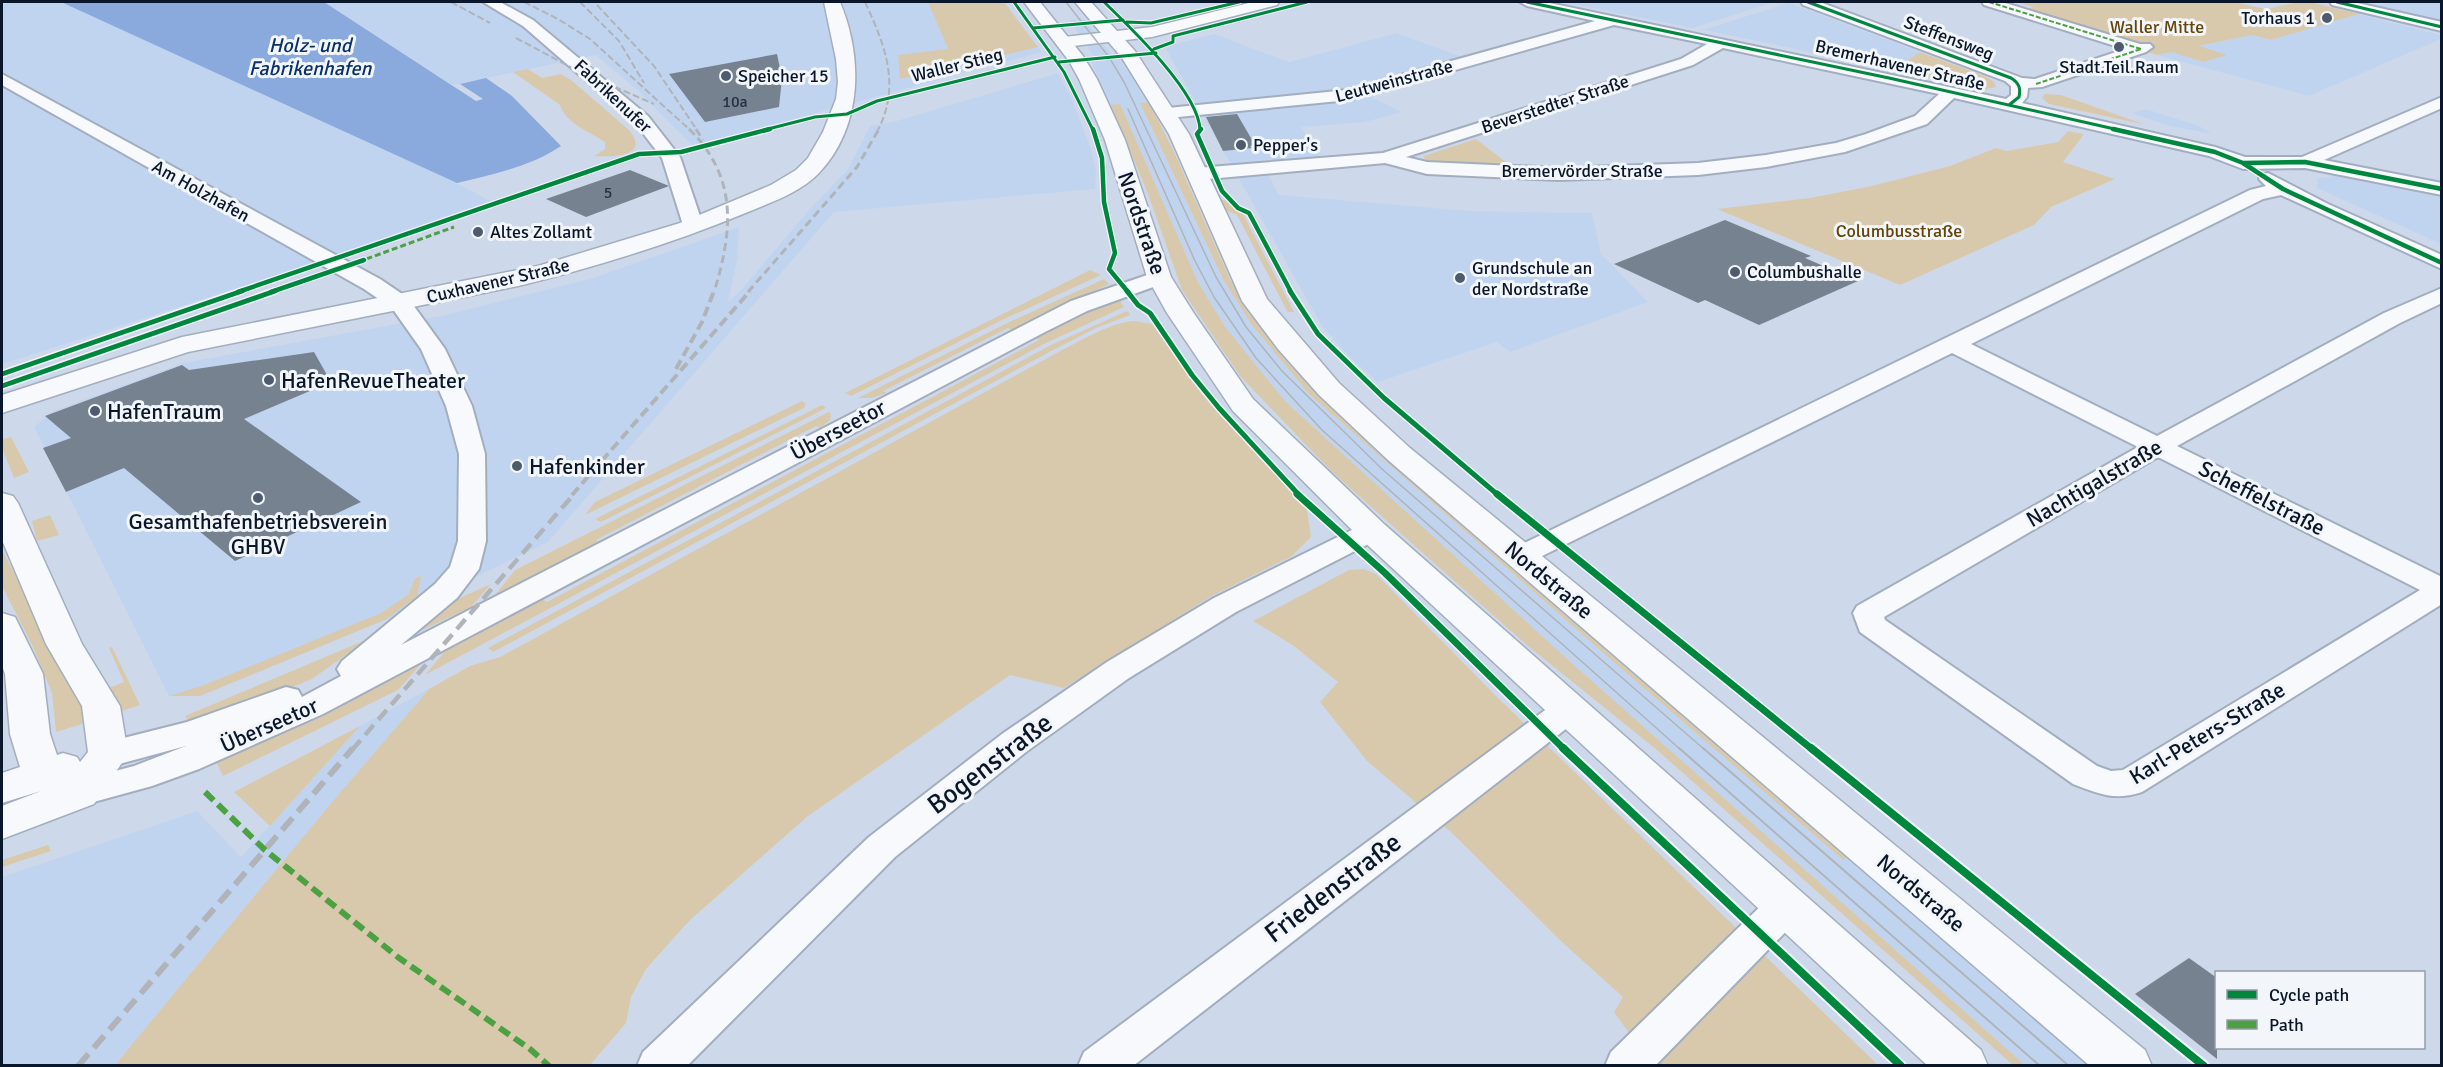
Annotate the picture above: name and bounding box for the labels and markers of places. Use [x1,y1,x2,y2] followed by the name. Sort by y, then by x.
[2241,7,2315,29] place label: Torhaus 1
[2320,11,2334,25] marker: Torhaus 1
[2112,40,2126,54] marker: Stadt.Teil.Raum
[2059,56,2179,78] place label: Stadt.Teil.Raum
[738,65,829,87] place label: Speicher 15
[719,69,733,83] marker: Speicher 15
[1253,134,1318,156] place label: Pepper's
[1234,138,1248,152] marker: Pepper's
[490,221,592,243] place label: Altes Zollamt
[471,225,485,239] marker: Altes Zollamt
[1472,257,1592,300] place label: Grundschule an der Nordstraße
[1747,261,1862,283] place label: Columbushalle
[1728,265,1742,279] marker: Columbushalle
[1453,271,1467,285] marker: Grundschule an der Nordstraße
[281,367,465,394] place label: HafenRevueTheater
[262,373,276,387] marker: HafenRevueTheater
[107,398,222,425] place label: HafenTraum
[88,404,102,418] marker: HafenTraum
[529,453,645,480] place label: Hafenkinder
[510,459,524,473] marker: Hafenkinder
[251,491,265,505] marker: Gesamthafenbetriebsverein GHBV
[129,508,387,560] place label: Gesamthafenbetriebsverein GHBV

